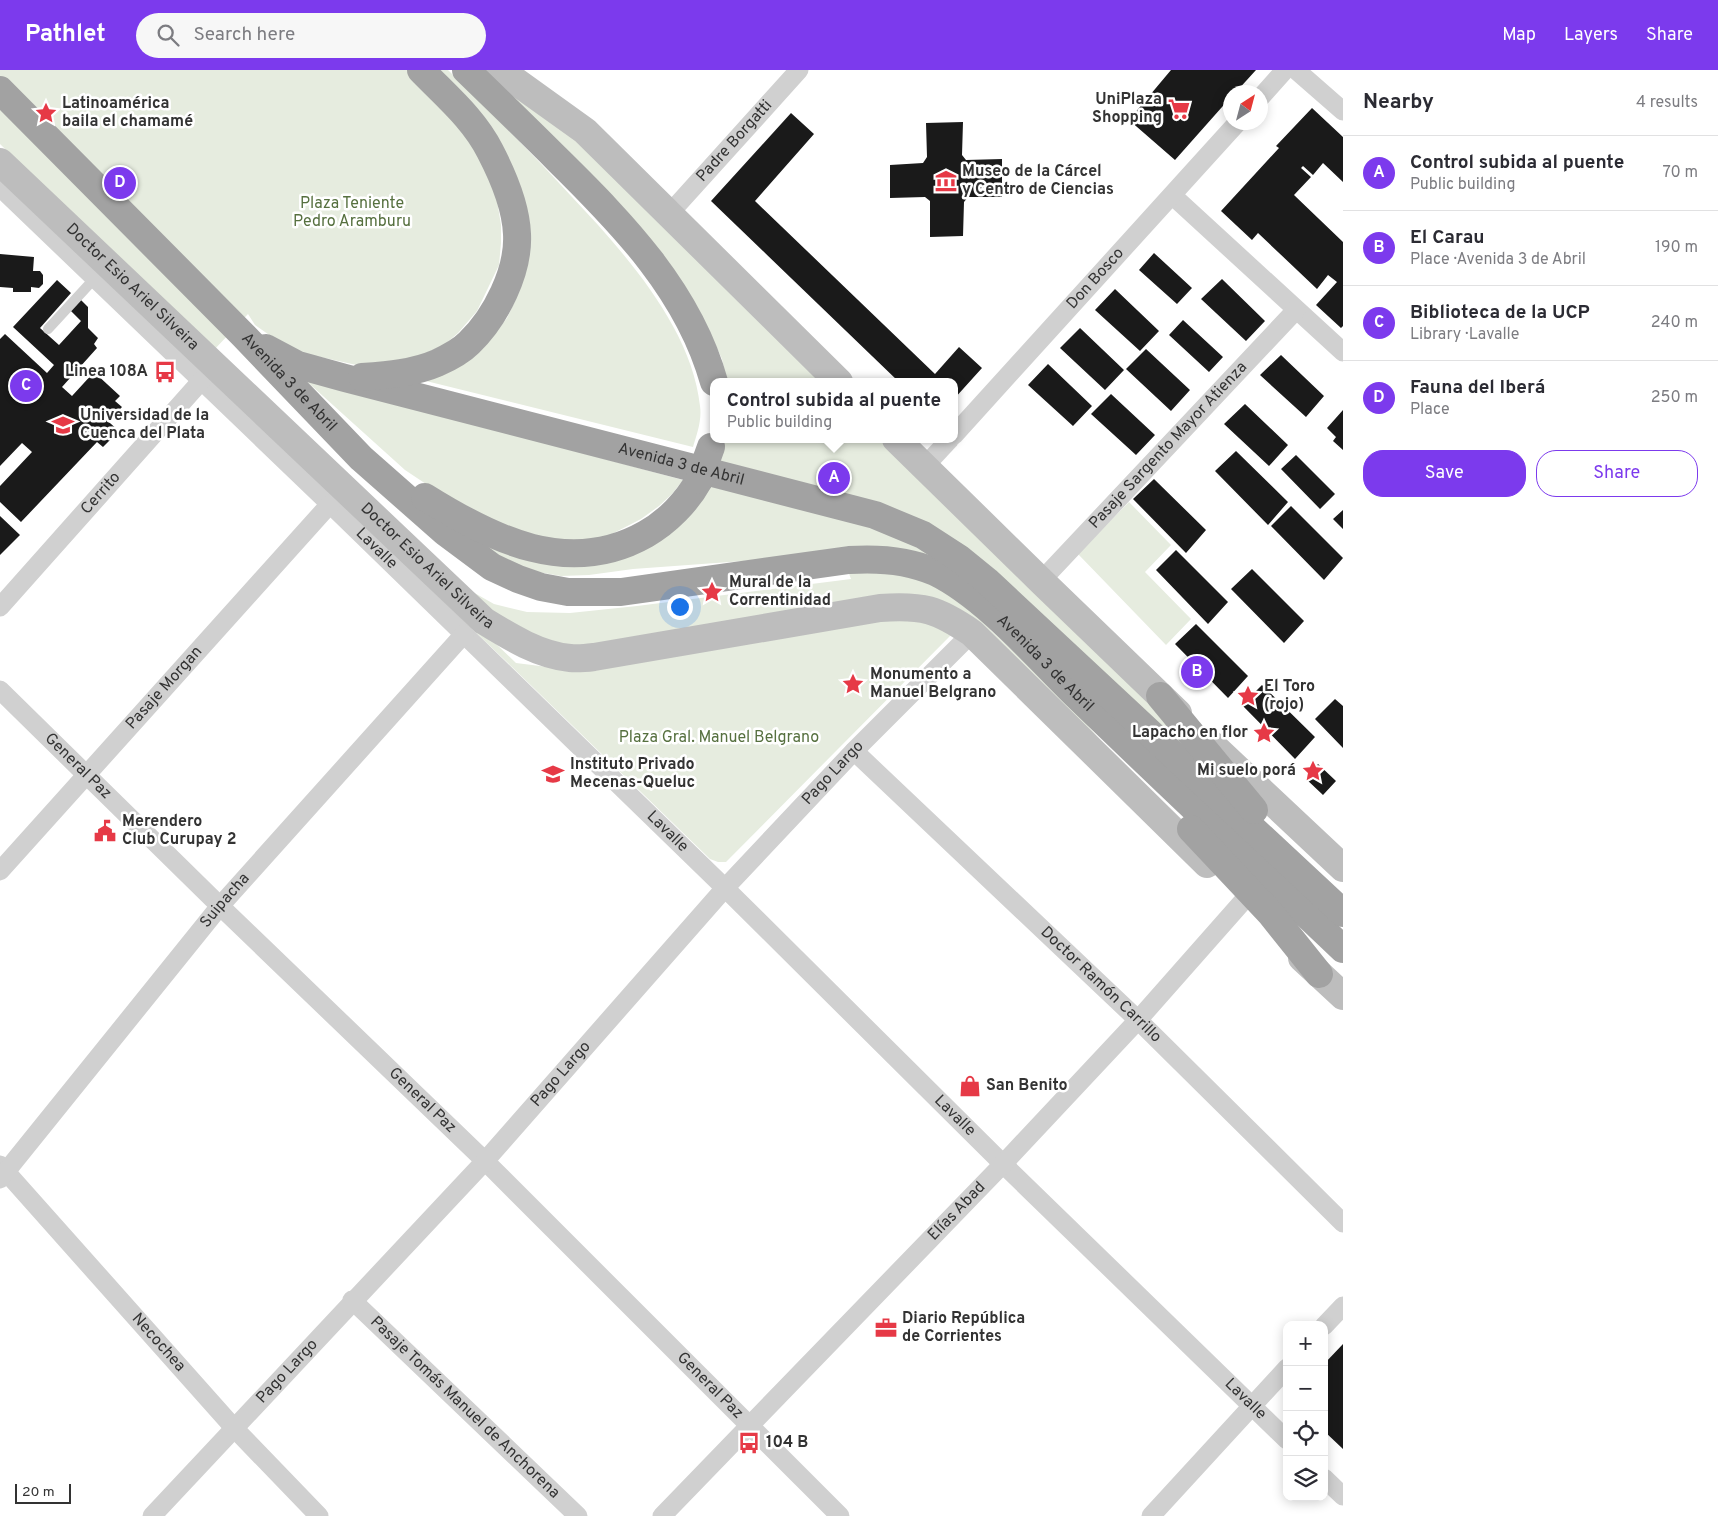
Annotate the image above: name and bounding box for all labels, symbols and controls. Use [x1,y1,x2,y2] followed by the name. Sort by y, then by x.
[136,13,486,58] search box
[25,20,106,50] text: Pathlet
[154,21,182,49] icon: search
[194,23,295,47] text: Search here
[1502,24,1536,47] text: Map
[1564,24,1618,47] text: Layers
[1646,24,1693,47] text: Share
[1223,85,1268,130] north arrow
[1363,89,1434,116] text: Nearby
[1092,90,1162,128] place label: UniPlaza Shopping
[1636,93,1698,113] text: 4 results
[62,94,193,132] place label: Latinoamérica baila el chamamé
[692,96,777,187] street label: Padre Borgatti
[1166,96,1192,122] supermarket icon: UniPlaza Shopping
[33,100,59,126] place icon: Latinoamérica baila el chamamé
[1410,151,1624,175] text: Control subida al puente
[962,162,1114,200] place label: Museo de la Cárcel y Centro de Ciencias
[1373,163,1385,183] text: A
[1663,163,1698,183] text: 70 m
[104,164,136,202] pin: D
[933,168,959,194] museum icon: Museo de la Cárcel y Centro de Ciencias
[1410,175,1515,195] text: Public building
[293,194,411,232] park label: Plaza Teniente Pedro Aramburu
[61,219,203,355] street label: Doctor Esio Ariel Silveira
[1410,226,1485,250] text: El Carau
[1373,238,1385,258] text: B
[1655,238,1698,258] text: 190 m
[1063,244,1129,314] street label: Don Bosco
[1410,250,1586,270] text: Place · Avenida 3 de Abril
[1410,301,1590,325] text: Biblioteca de la UCP
[1374,313,1384,333] text: C
[1651,313,1698,333] text: 240 m
[1410,325,1519,345] text: Library · Lavalle
[237,329,341,436] street label: Avenida 3 de Abril
[1085,358,1252,533] street label: Pasaje Sargento Mayor Atienza
[152,359,178,385] bus stop icon: Linea 108A
[65,362,148,382] place label: Linea 108A
[10,367,42,405] pin: C
[1410,376,1545,400] text: Fauna del Iberá
[710,378,958,443] popup
[1373,388,1385,408] text: D
[1651,388,1698,408] text: 250 m
[727,389,941,413] text: Control subida al puente
[1410,400,1450,420] text: Place
[80,406,209,444] place label: Universidad de la Cuenca del Plata
[50,412,76,438] school or university icon: Universidad de la Cuenca del Plata
[727,413,832,433] text: Public building
[616,439,746,491] street label: Avenida 3 de Abril
[1363,450,1526,497] button: Save
[1536,450,1698,497] button: Share
[818,459,850,497] pin: A
[77,468,125,519] street label: Cerrito
[356,499,497,634] street label: Doctor Esio Ariel Silveira
[351,524,401,574] street label: Lavalle
[729,573,831,611] place label: Mural de la Correntinidad
[699,579,725,605] place icon: Mural de la Correntinidad
[667,594,693,620] your location
[992,611,1098,716] street label: Avenida 3 de Abril
[122,642,207,734] street label: Pasaje Morgan
[1181,653,1213,691] pin: B
[870,665,996,703] place label: Monumento a Manuel Belgrano
[840,671,866,697] place icon: Monumento a Manuel Belgrano
[1264,677,1315,715] place label: El Toro (rojo)
[1235,683,1261,709] place icon: El Toro (rojo)
[1251,720,1277,746] place icon: Lapacho en flor
[1132,723,1248,743] place label: Lapacho en flor
[619,728,819,748] park label: Plaza Gral. Manuel Belgrano
[40,729,116,804] street label: General Paz
[798,737,868,810] street label: Pago Largo
[570,755,695,793] place label: Instituto Privado Mecenas-Queluc
[1300,758,1326,784] place icon: Mi suelo porá
[540,761,566,787] school or university icon: Instituto Privado Mecenas-Queluc
[1197,761,1296,781] place label: Mi suelo porá
[642,807,692,857] street label: Lavalle
[122,812,236,850] place label: Merendero Club Curupay 2
[92,818,118,844] public building icon: Merendero Club Curupay 2
[196,869,254,932] street label: Suipacha
[1036,923,1166,1047] street label: Doctor Ramón Carrillo
[527,1037,596,1112] street label: Pago Largo
[384,1063,460,1138] street label: General Paz
[957,1073,983,1099] shop icon: San Benito
[986,1076,1068,1096] place label: San Benito
[930,1091,980,1141] street label: Lavalle
[924,1178,990,1245] street label: Elías Abad
[127,1309,190,1376] street label: Necochea
[902,1309,1025,1347] place label: Diario República de Corrientes
[366,1312,564,1503] street label: Pasaje Tomás Manuel de Anchorena
[873,1315,899,1341] office icon: Diario República de Corrientes
[1283,1321,1328,1501] map controls
[1283,1321,1328,1366] button: +
[252,1335,323,1408] street label: Pago Largo
[672,1348,747,1423] street label: General Paz
[1283,1366,1328,1411] button: −
[1220,1375,1270,1424] street label: Lavalle
[1283,1411,1328,1456] button: locate
[736,1430,762,1456] bus stop icon: 104 B
[766,1433,808,1453] place label: 104 B
[1283,1456,1328,1501] button: layers
[15,1481,71,1504] scale bar
[22,1484,55,1501] text: 20 m

